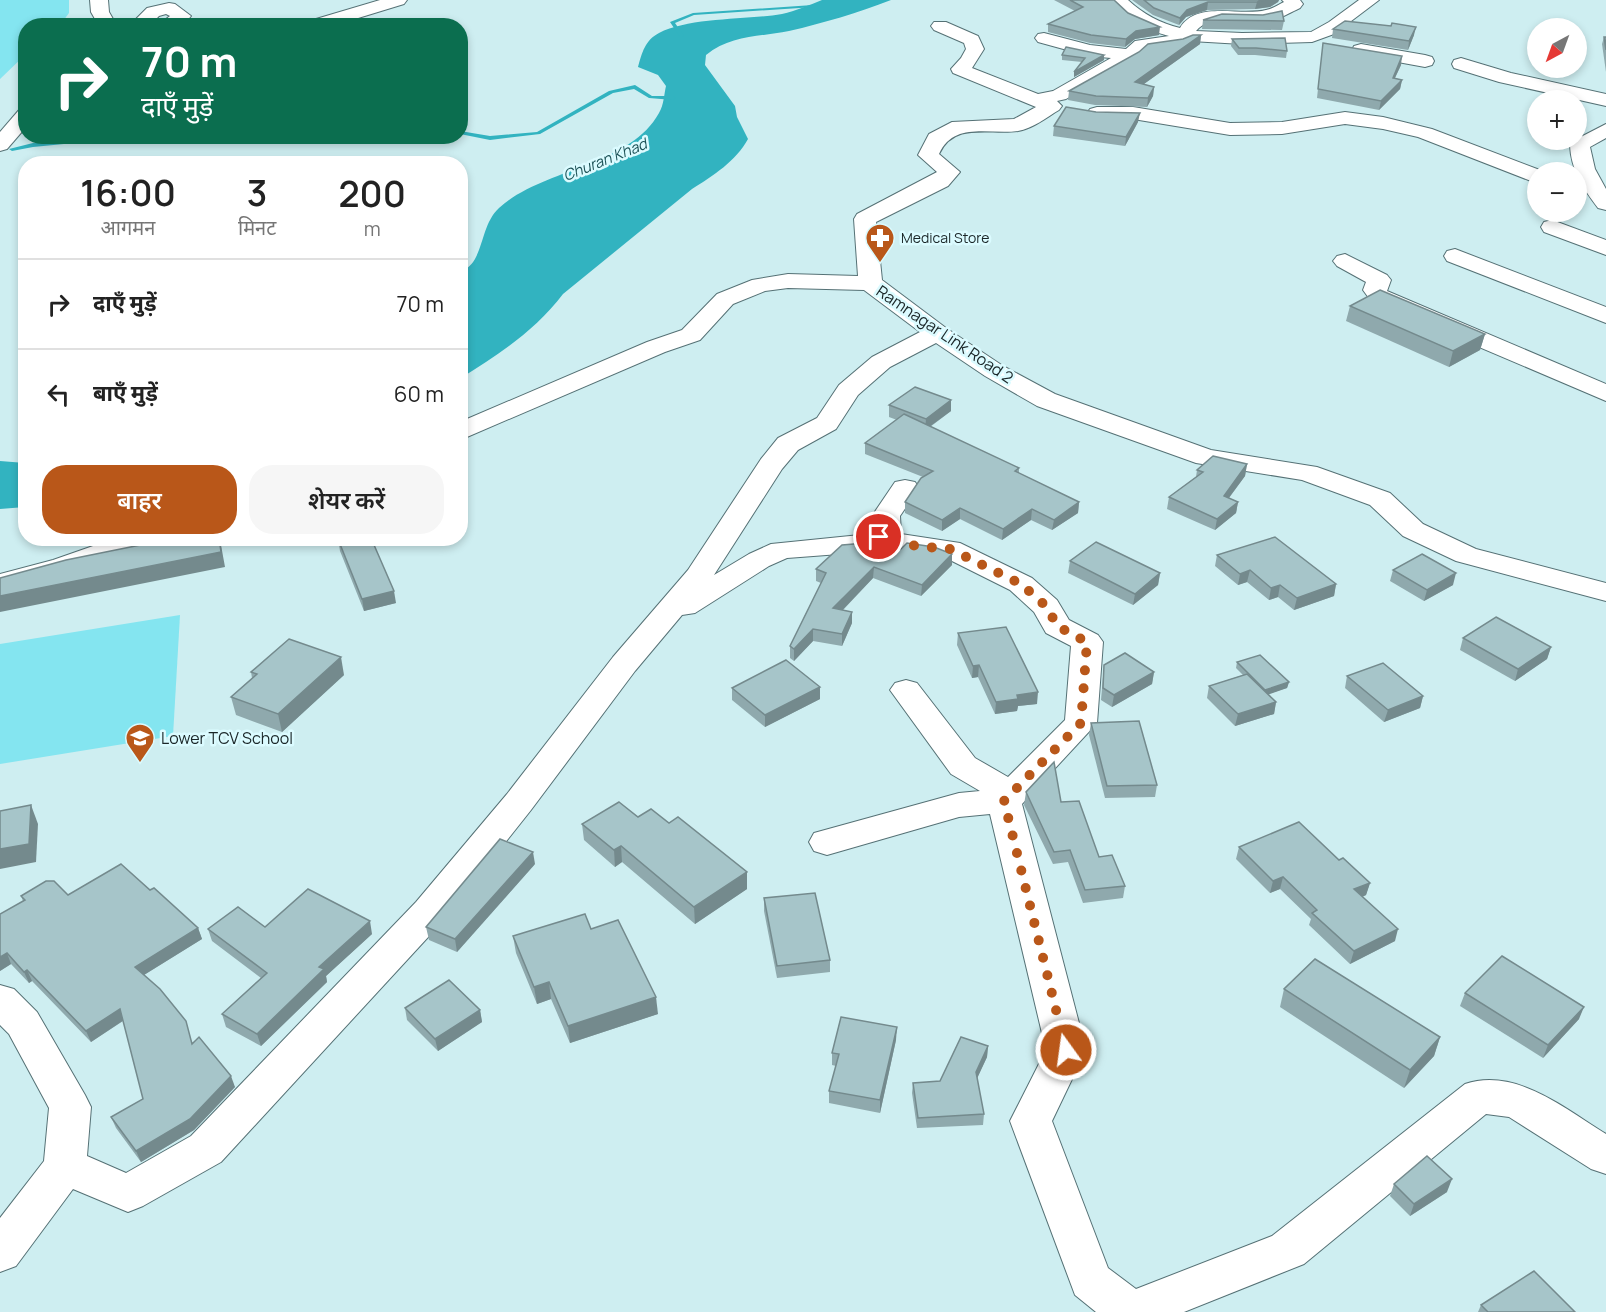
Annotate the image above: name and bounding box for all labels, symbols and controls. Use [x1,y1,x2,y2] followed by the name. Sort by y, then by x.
[1527,18,1587,78] north arrow
[1527,18,1587,222] map controls
[141,32,237,90] text: 70 m
[42,42,120,120] icon: right
[141,87,213,124] text: दाएँ मुड़ें
[1527,90,1587,150] button: +
[560,132,652,186] water label: Churan Khad
[1527,162,1587,222] button: −
[80,168,176,217] text: 16:00
[247,168,267,217] text: 3
[338,169,406,218] text: 200
[101,214,155,241] text: आगमन
[238,214,276,241] text: मिनट
[364,215,381,242] text: m
[864,222,896,264] pharmacy icon: Medical Store
[901,228,989,247] place label: Medical Store
[872,280,1018,388] street label: Ramnagar Link Road 2
[42,288,75,321] icon: right
[93,288,156,318] text: दाएँ मुड़ें
[396,289,444,319] text: 70 m
[42,378,75,411] icon: left
[93,378,158,408] text: बाएँ मुड़ें
[394,379,444,409] text: 60 m
[42,465,237,534] button: बाहर
[249,465,444,534] button: शेयर करें
[853,511,904,562] pin
[862,520,895,553] icon: arrive
[124,722,156,764] school or university icon: Lower TCV School
[161,727,293,749] place label: Lower TCV School
[1034,1018,1098,1082] position arrow

